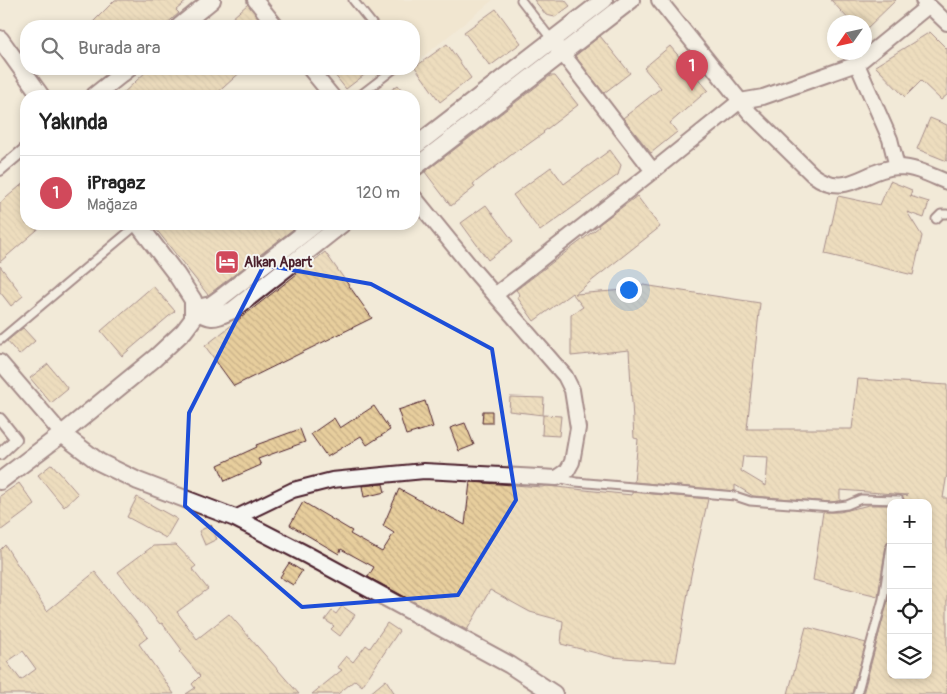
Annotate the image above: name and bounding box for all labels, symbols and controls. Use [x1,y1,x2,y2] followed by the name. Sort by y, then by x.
[827,15,872,60] north arrow
[20,20,420,75] search box
[38,34,66,62] icon: search
[78,36,161,60] text: Burada ara
[676,50,708,91] pin: 1
[40,109,107,136] text: Yakında
[87,171,145,195] text: iPragaz
[53,183,59,203] text: 1
[356,183,400,203] text: 120 m
[87,195,138,215] text: Mağaza
[214,249,240,275] hotel icon: Alkan Apart
[244,254,313,271] place label: Alkan Apart
[616,277,642,303] your location
[887,499,932,679] map controls
[887,499,932,544] button: +
[887,544,932,589] button: −
[887,589,932,634] button: locate
[887,634,932,679] button: layers

